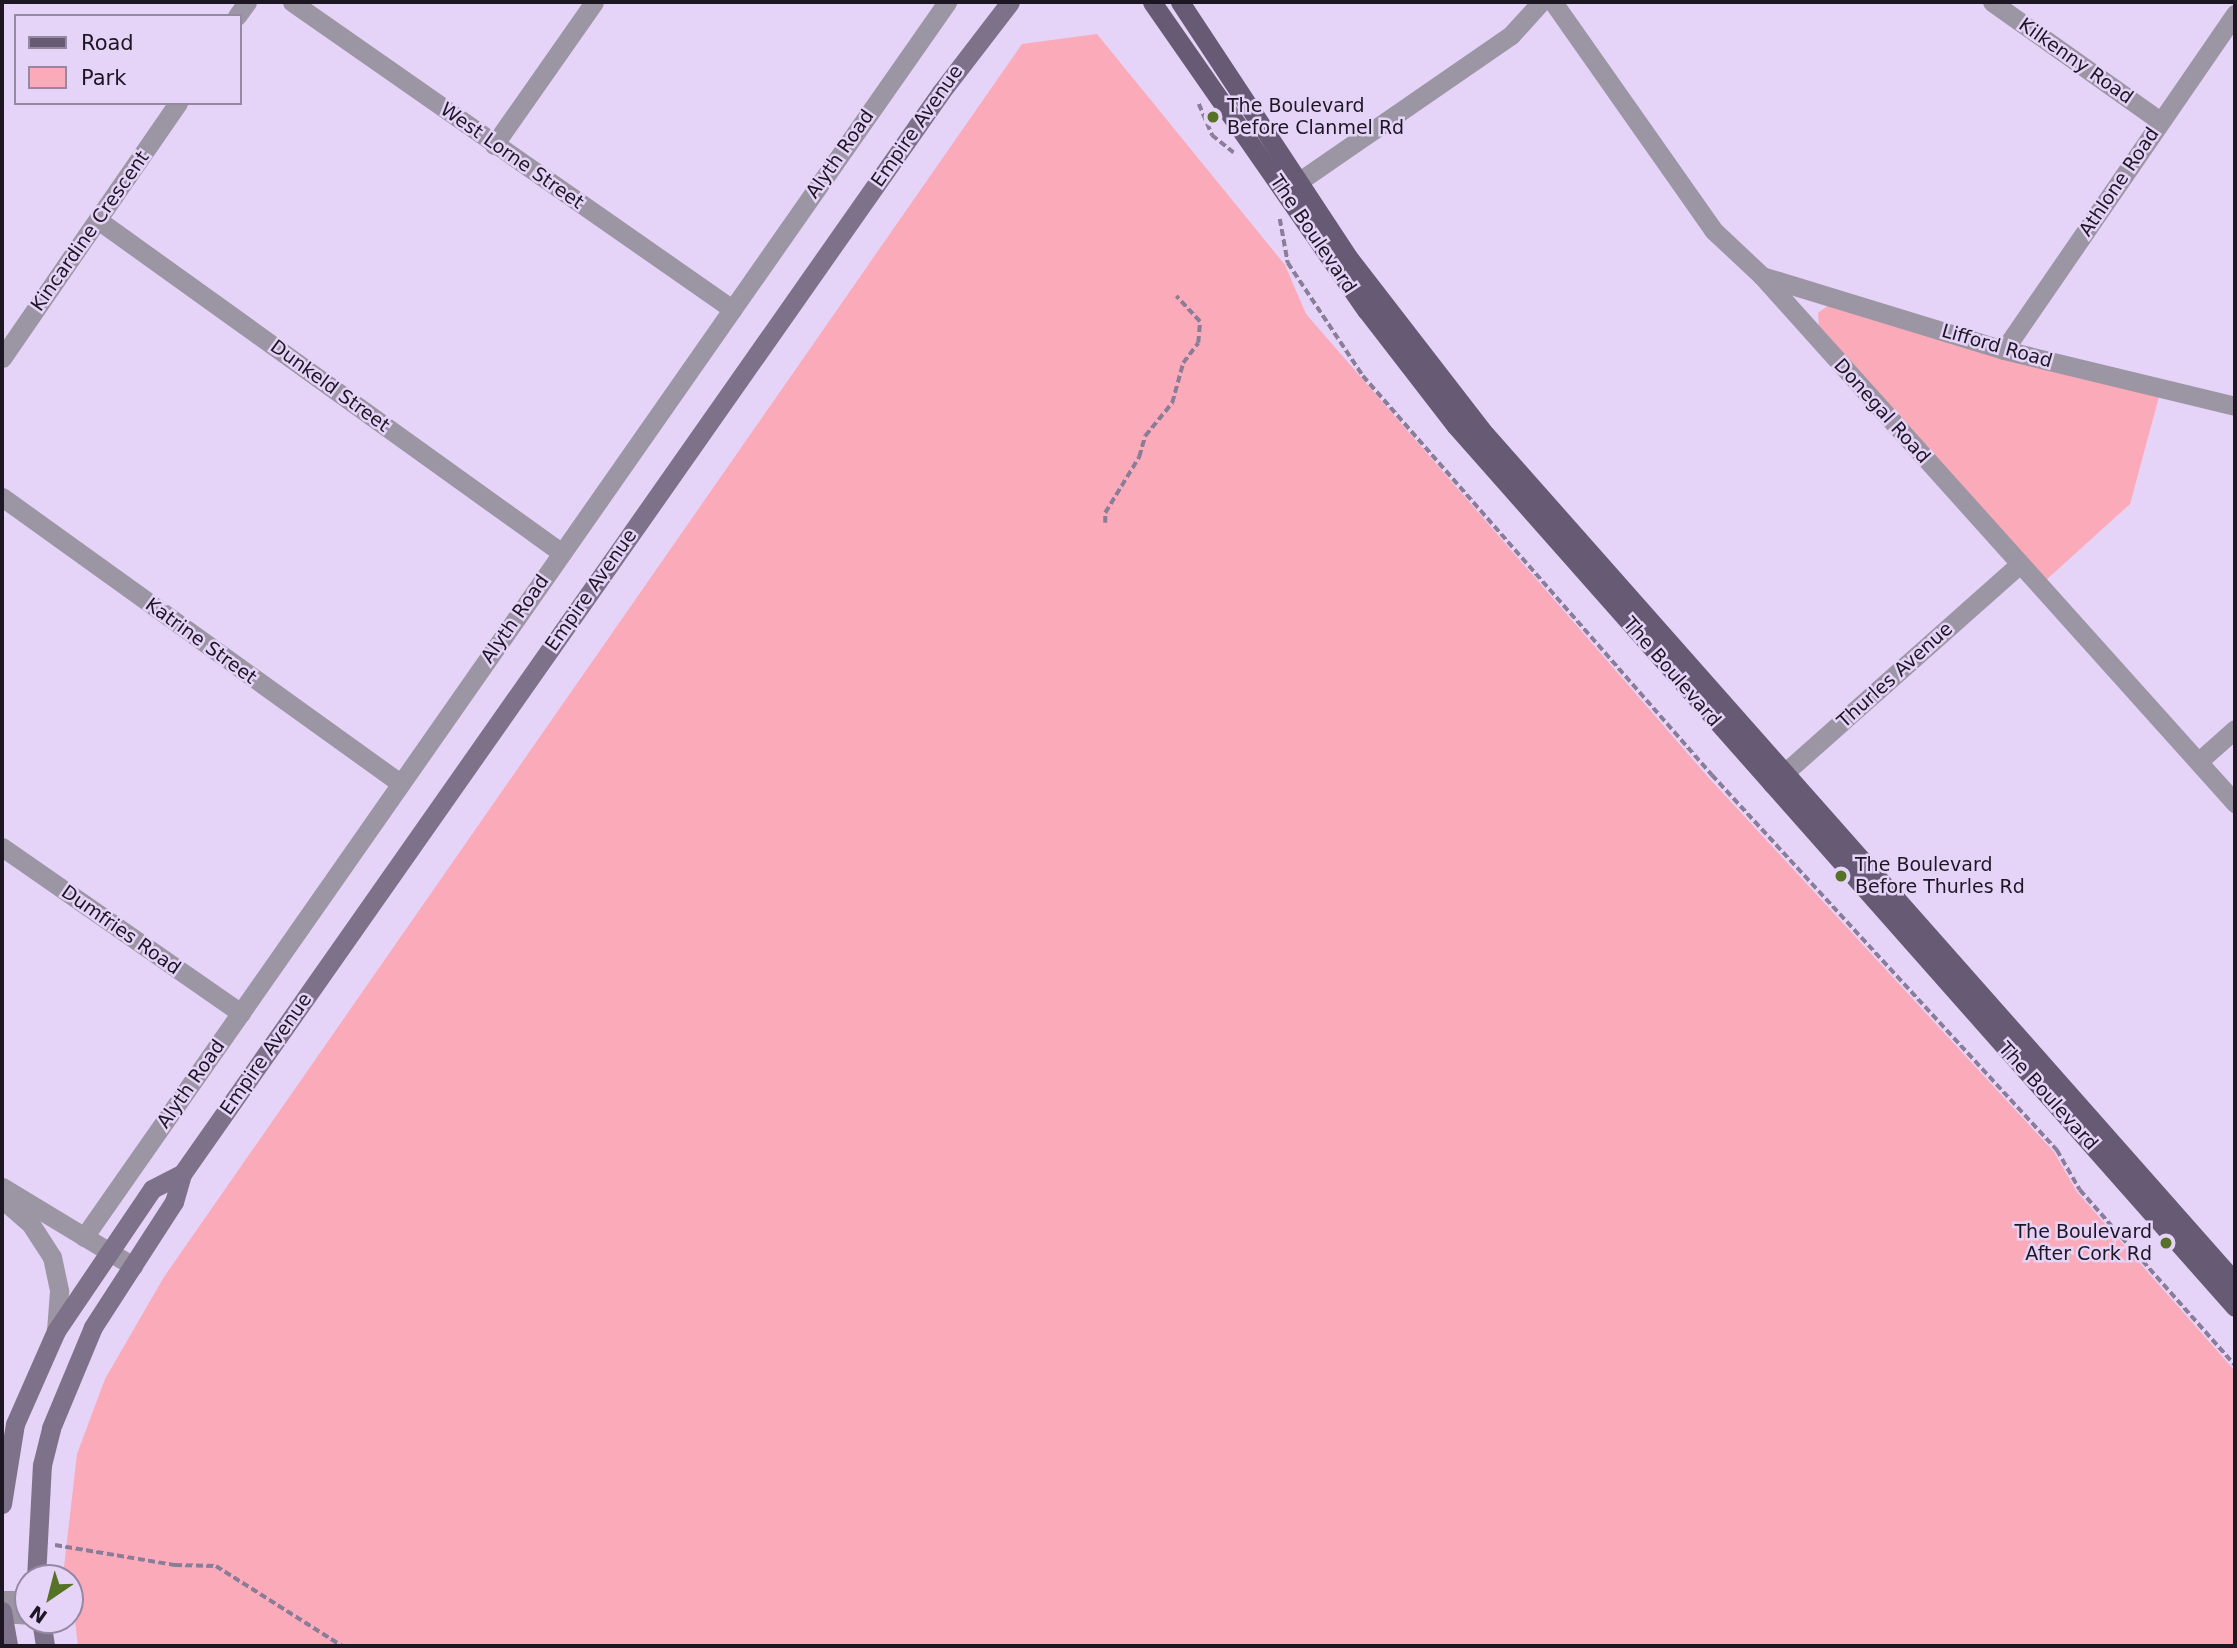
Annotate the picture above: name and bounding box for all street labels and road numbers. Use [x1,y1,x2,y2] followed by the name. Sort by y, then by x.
[2015,13,2137,109] street label: Kilkenny Road
[866,61,968,191] street label: Empire Avenue
[436,98,588,214] street label: West Lorne Street
[801,105,879,203] street label: Alyth Road
[2074,123,2164,241] street label: Athlone Road
[26,147,154,315] street label: Kincardine Crescent
[1265,171,1361,297] street label: The Boulevard
[1939,319,2055,373] street label: Lifford Road
[266,335,394,437] street label: Dunkeld Street
[1829,354,1935,468] street label: Donegal Road
[540,525,642,655] street label: Empire Avenue
[476,570,554,668] street label: Alyth Road
[141,593,261,689] street label: Katrine Street
[1618,613,1726,731] street label: The Boulevard
[1833,617,1957,733] street label: Thurles Avenue
[57,880,185,980] street label: Dumfries Road
[215,989,317,1119] street label: Empire Avenue
[152,1035,230,1133] street label: Alyth Road
[1994,1037,2102,1155] street label: The Boulevard

